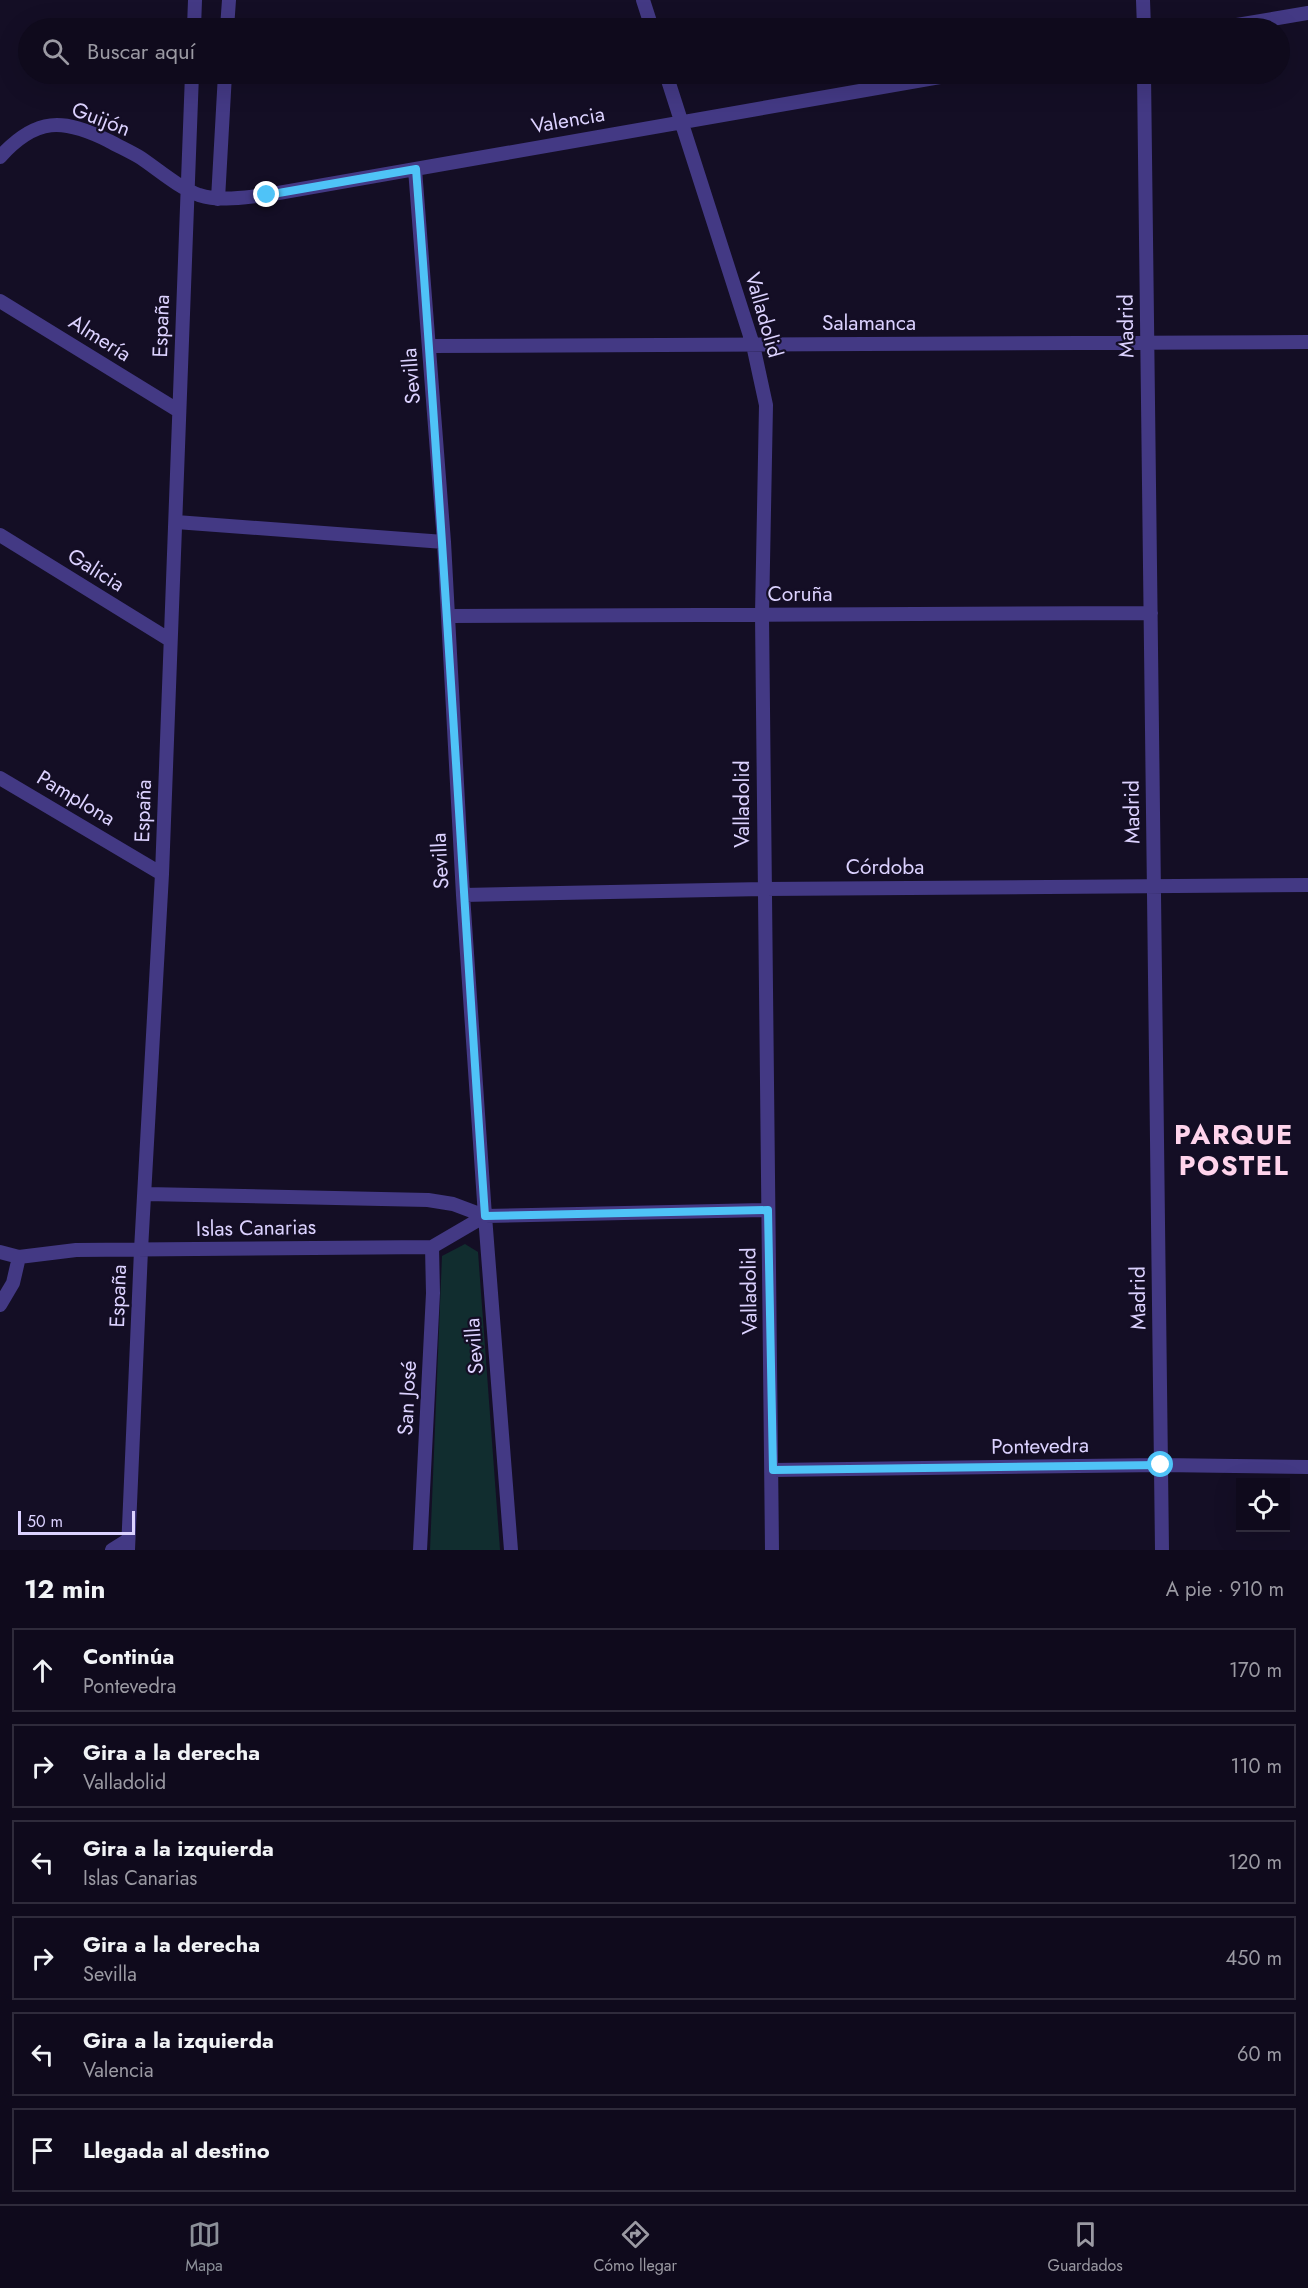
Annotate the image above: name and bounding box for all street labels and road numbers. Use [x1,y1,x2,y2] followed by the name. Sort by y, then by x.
[67,94,135,144] street label: Guijón
[529,99,607,141] street label: Valencia
[738,269,790,361] street label: Valladolid
[145,294,177,358] street label: España
[1110,294,1142,358] street label: Madrid
[63,307,137,369] street label: Almería
[822,308,916,338] street label: Salamanca
[394,347,428,405] street label: Sevilla
[62,541,130,599] street label: Galicia
[767,579,833,609] street label: Coruña
[727,760,757,848] street label: Valladolid
[31,763,121,833] street label: Pamplona
[127,779,159,843] street label: España
[1116,780,1148,844] street label: Madrid
[424,832,456,890] street label: Sevilla
[846,852,924,882] street label: Córdoba
[196,1212,316,1244] street label: Islas Canarias
[733,1247,765,1335] street label: Valladolid
[102,1264,134,1328] street label: España
[1122,1266,1154,1330] street label: Madrid
[457,1317,491,1375] street label: Sevilla
[390,1360,424,1436] street label: San José
[991,1430,1089,1462] street label: Pontevedra

